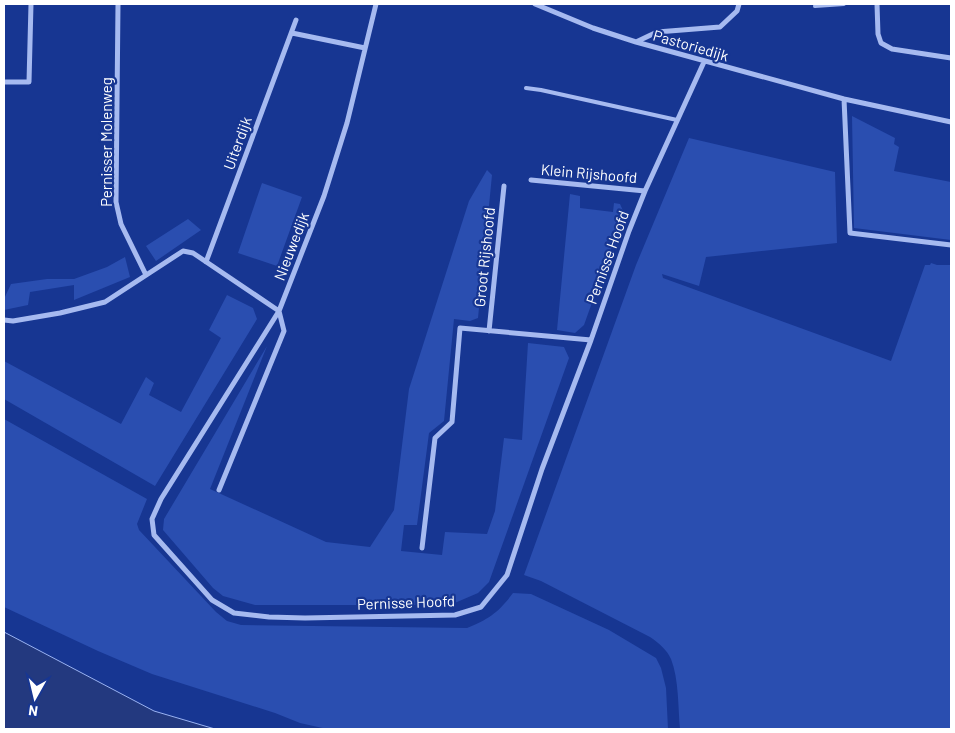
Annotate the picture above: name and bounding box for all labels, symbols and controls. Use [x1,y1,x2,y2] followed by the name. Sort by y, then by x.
[651,26,731,64] street label: Pastoriedijk
[97,77,115,207] street label: Pernisser Molenweg
[219,113,255,172] street label: Uiterdijk
[540,160,638,186] street label: Klein Rijshoofd
[470,206,498,308] street label: Groot Rijshoofd
[582,208,632,306] street label: Pernisse Hoofd
[270,209,312,283] street label: Nieuwedijk
[357,591,455,613] street label: Pernisse Hoofd
[10,673,60,723] north arrow
[27,702,39,720] text: N

